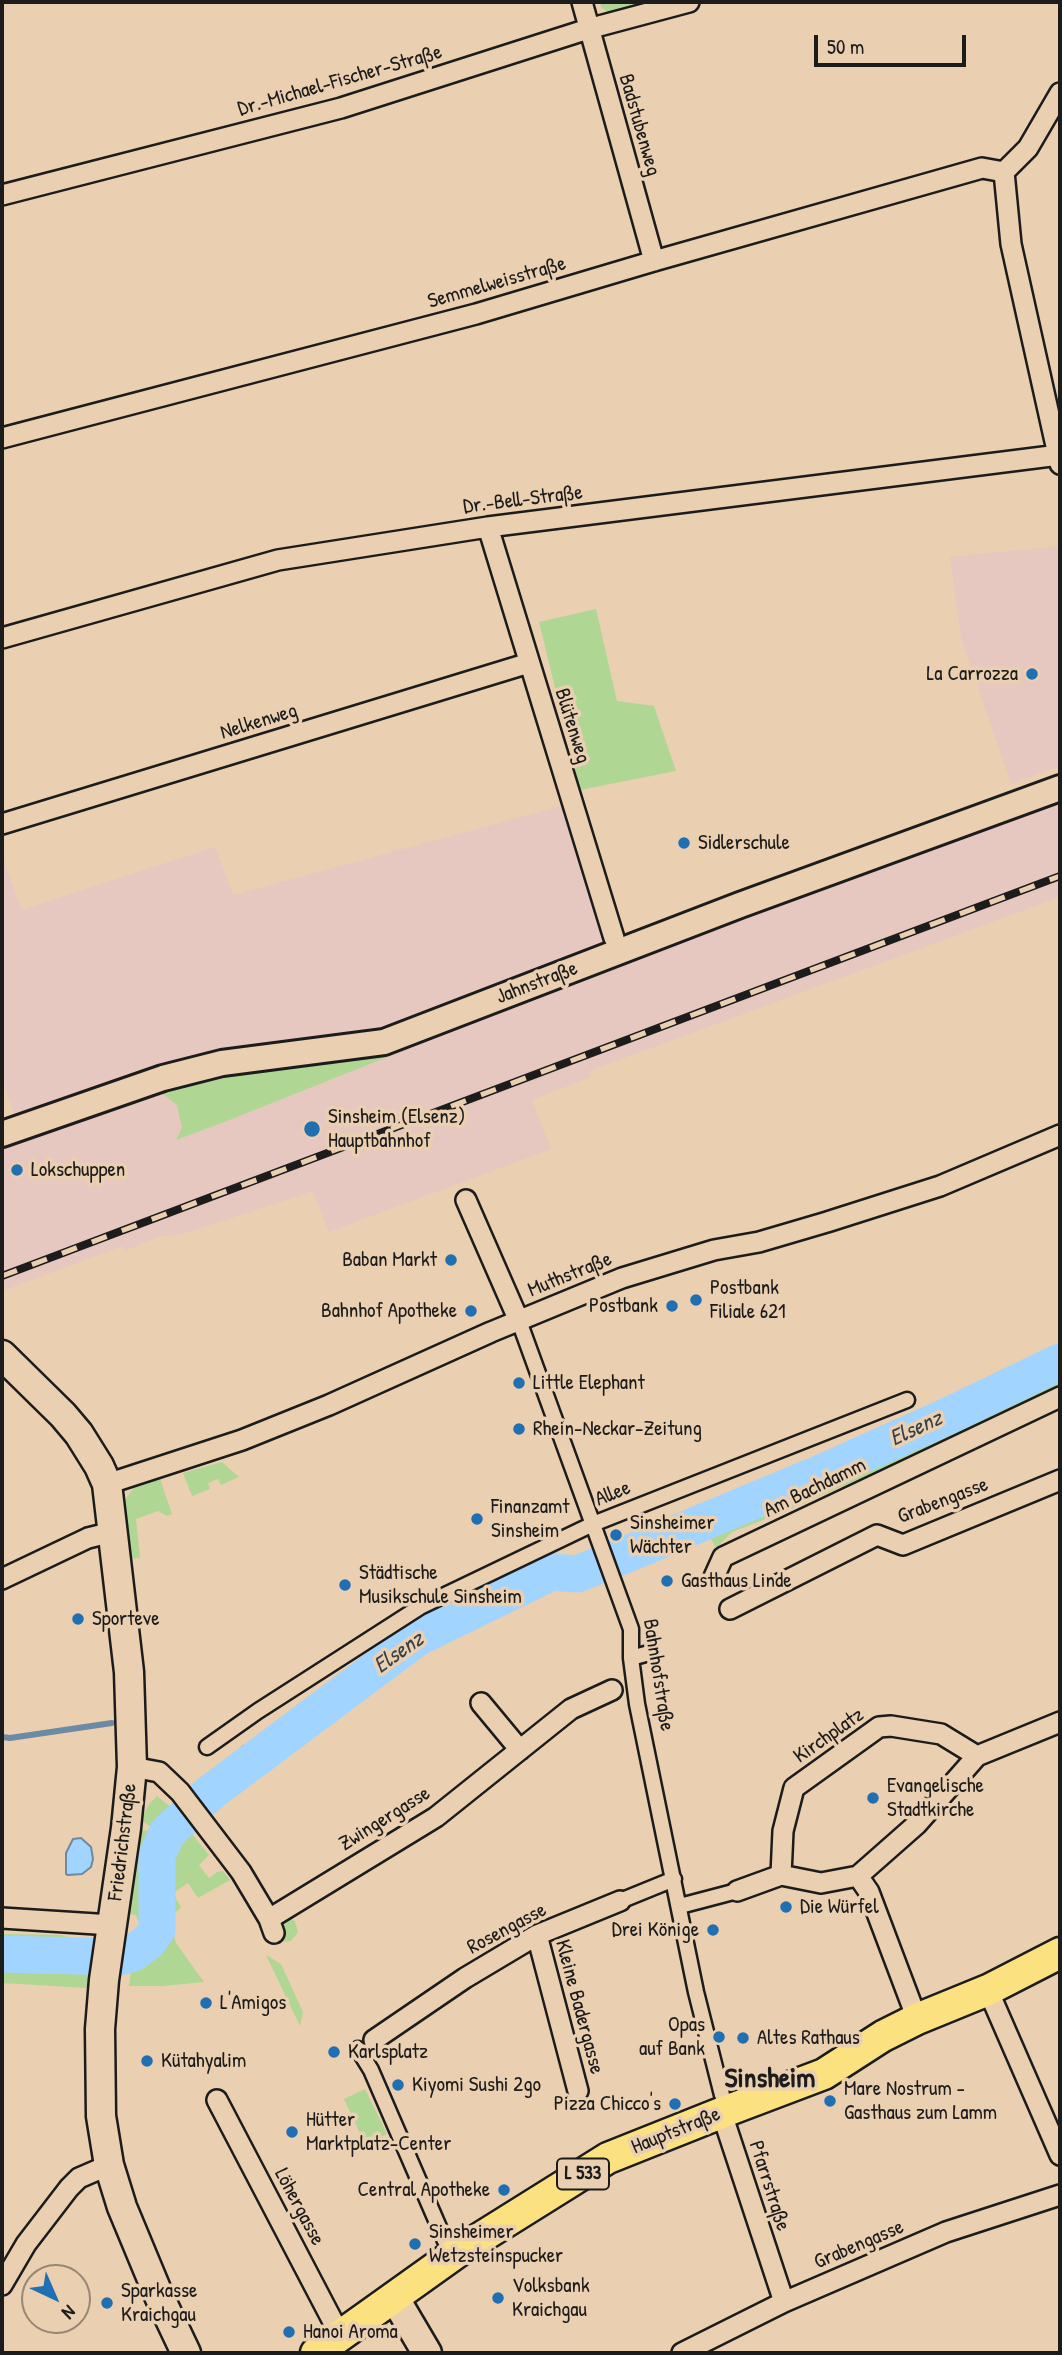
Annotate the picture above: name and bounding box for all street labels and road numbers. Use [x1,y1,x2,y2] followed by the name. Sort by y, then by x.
[235,40,445,122] street label: Dr.-Michael-Fischer-Straße
[612,71,666,179] street label: Badstubenweg
[425,251,569,315] street label: Semmelweisstraße
[462,480,584,520] street label: Dr.-Bell-Straße
[549,685,595,767] street label: Blütenweg
[217,698,301,746] street label: Nelkenweg
[493,956,581,1010] street label: Jahnstraße
[524,1247,616,1303] street label: Muthstraße
[760,1453,870,1523] street label: Am Bachdamm
[894,1472,992,1530] street label: Grabengasse
[592,1476,634,1512] street label: Allee
[637,1617,679,1733] street label: Bahnhofstraße
[789,1703,869,1769] street label: Kirchplatz
[335,1781,435,1857] street label: Zwingergasse
[103,1782,143,1902] street label: Friedrichstraße
[463,1898,551,1960] street label: Rosengasse
[549,1937,609,2077] street label: Kleine Badergasse
[628,2102,724,2160] street label: Hauptstraße
[743,2138,795,2234] street label: Pfarrstraße
[557,2158,609,2190] road number: L 533
[268,2164,330,2250] street label: Löhergasse
[810,2215,908,2275] street label: Grabengasse

